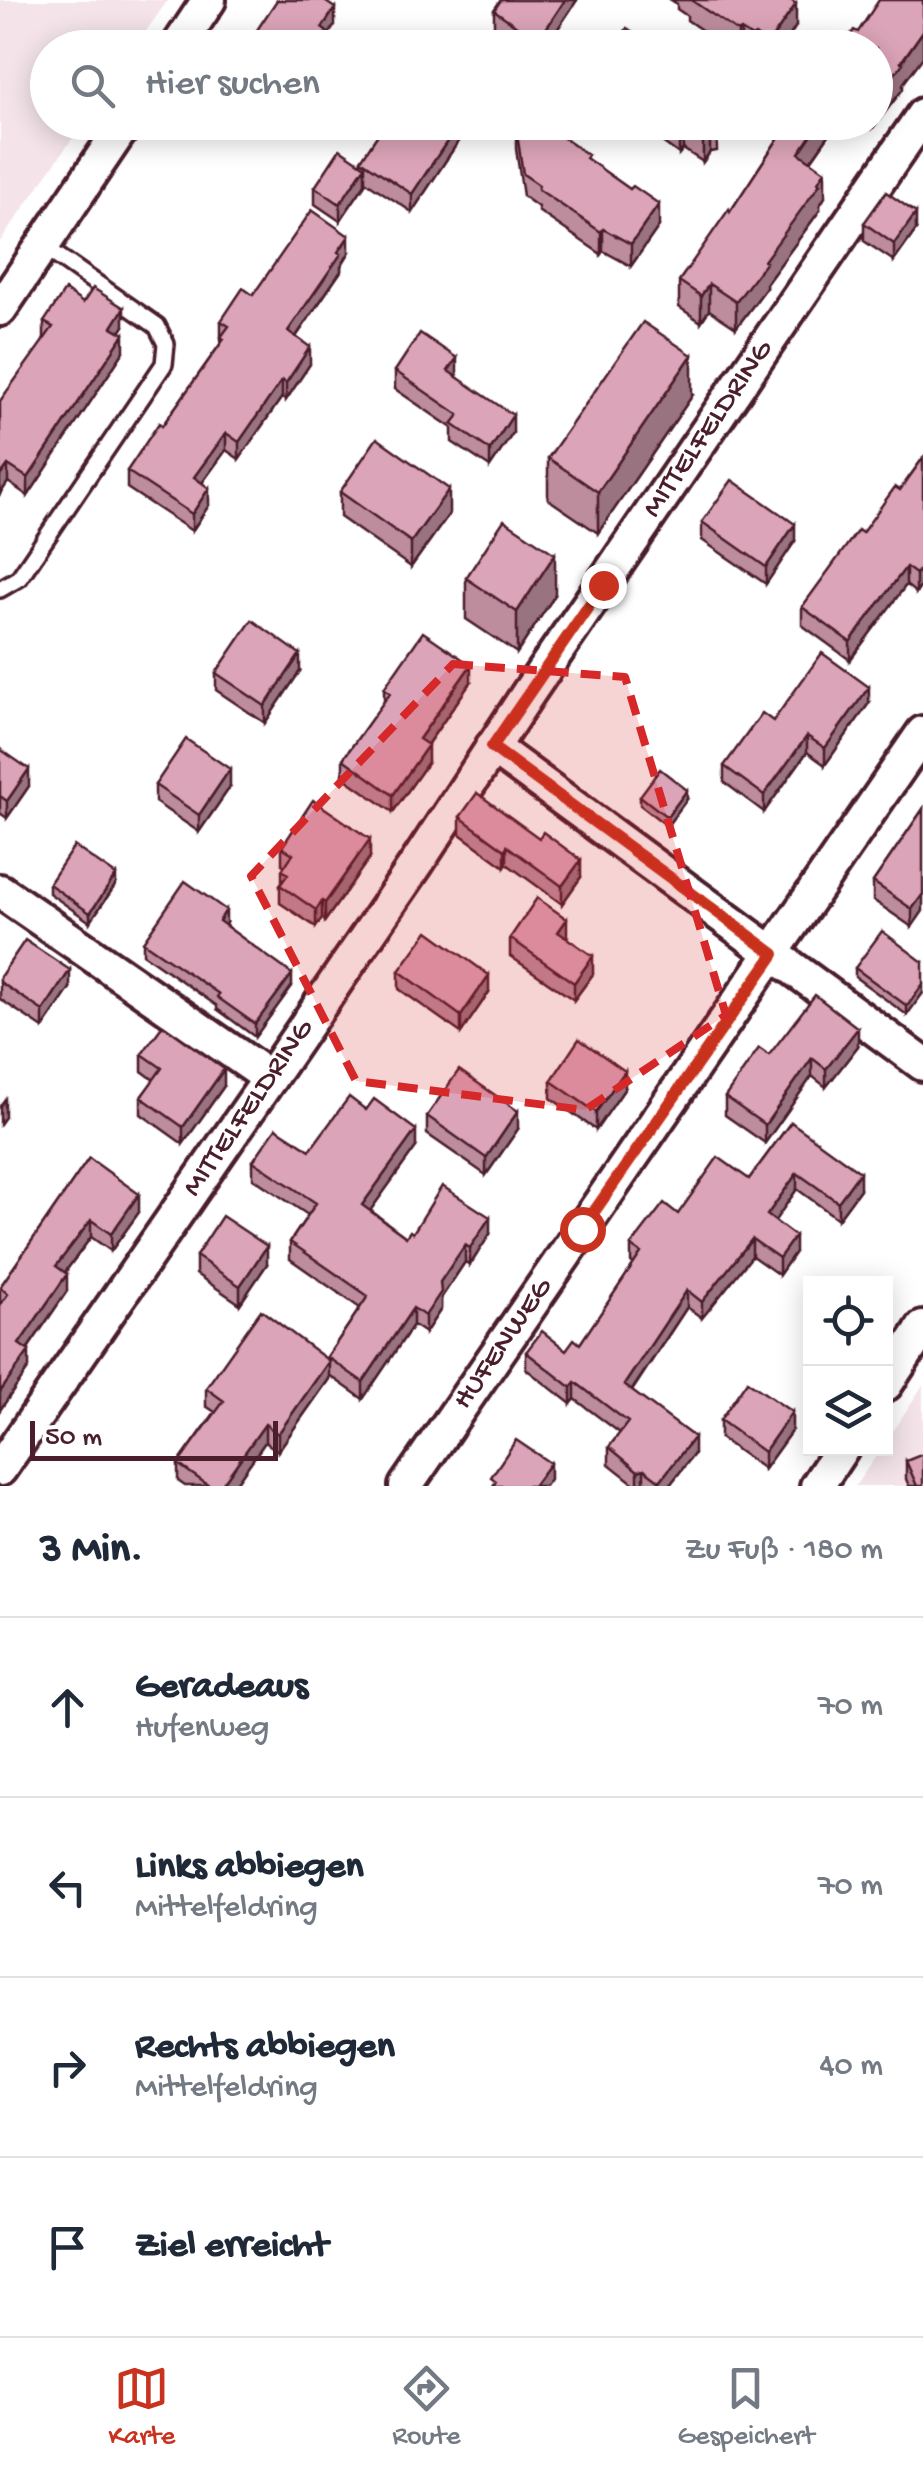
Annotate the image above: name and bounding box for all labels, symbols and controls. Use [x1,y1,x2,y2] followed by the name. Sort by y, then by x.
[30,30,893,140] search box
[65,58,120,113] icon: search
[145,63,320,107] text: Hier suchen
[636,333,782,525] street label: MITTELFELDRING
[581,563,627,609] route end
[176,1013,322,1204] street label: MITTELFELDRING
[560,1207,606,1253] route start
[446,1271,561,1416] street label: HUFENWEG
[803,1276,893,1456] map controls
[803,1276,893,1366] button: locate
[803,1366,893,1456] button: layers
[30,1416,278,1460] scale bar
[45,1422,102,1455] text: 50 m
[40,1527,143,1576] text: 3 Min.
[685,1532,883,1570] text: Zu Fuß · 180 m
[135,1666,308,1710] text: Geradeaus
[40,1680,95,1735] icon: ahead
[818,1688,883,1726] text: 70 m
[135,1710,269,1748] text: Hufenweg
[135,1846,363,1890] text: Links abbiegen
[40,1860,95,1915] icon: left
[818,1868,883,1906] text: 70 m
[135,1890,318,1928] text: Mittelfeldring
[135,2026,395,2070] text: Rechts abbiegen
[40,2040,95,2095] icon: right
[819,2048,883,2086] text: 40 m
[135,2070,318,2108] text: Mittelfeldring
[40,2220,95,2275] icon: arrive
[135,2225,328,2269] text: Ziel erreicht
[108,2361,175,2454] tab: Karte
[392,2361,460,2454] tab: Route
[677,2361,815,2454] tab: Gespeichert

